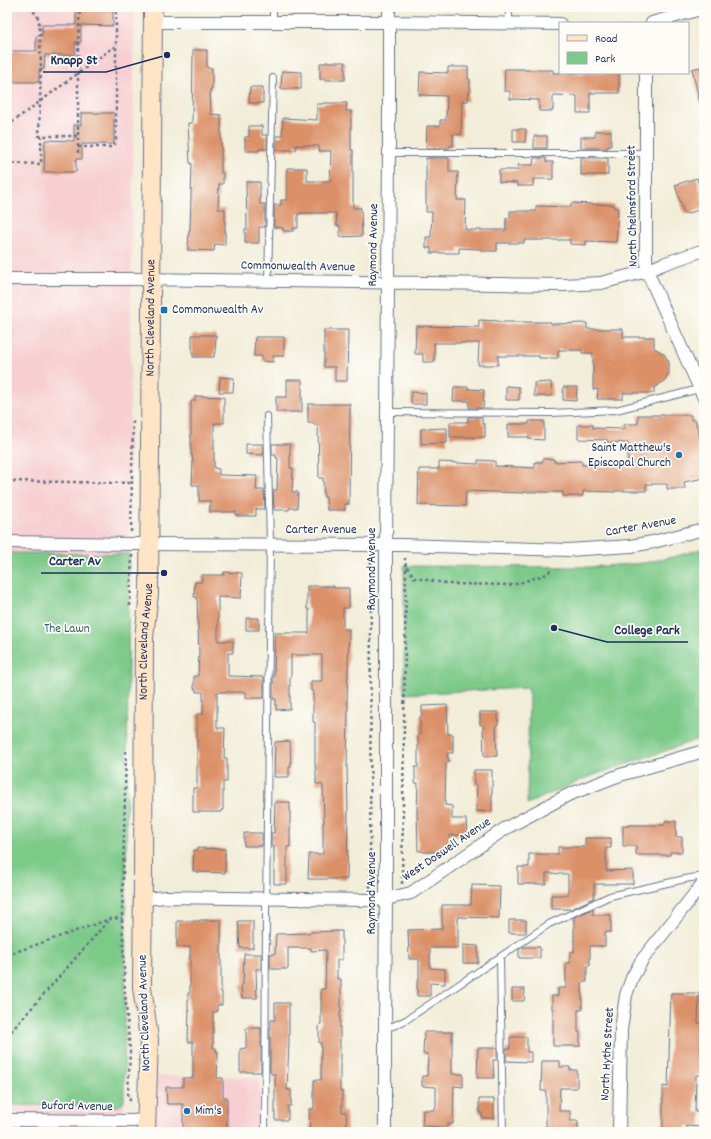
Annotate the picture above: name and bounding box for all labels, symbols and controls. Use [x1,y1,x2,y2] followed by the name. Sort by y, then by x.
[559,22,689,74] legend
[595,31,617,48] text: Road
[43,46,106,72] callout: Knapp St
[51,51,98,71] text: Knapp St
[595,51,616,68] text: Park
[622,145,644,267] street label: North Chelmsford Street
[364,203,384,287] street label: Raymond Avenue
[241,257,356,278] street label: Commonwealth Avenue
[141,259,161,376] street label: North Cleveland Avenue
[172,301,264,320] place label: Commonwealth Av
[159,305,169,315] marker: Commonwealth Av
[588,439,671,473] place label: Saint Matthew's Episcopal Church
[674,450,684,460] marker: Saint Matthew's Episcopal Church
[604,511,678,543] street label: Carter Avenue
[285,521,357,540] street label: Carter Avenue
[363,527,382,611] street label: Raymond Avenue
[41,547,109,573] callout: Carter Av
[49,552,101,572] text: Carter Av
[134,583,159,700] street label: North Cleveland Avenue
[607,616,688,642] callout: College Park
[44,620,90,639] park label: The Lawn
[614,621,680,641] text: College Park
[399,813,495,887] street label: West Doswell Avenue
[363,851,382,935] street label: Raymond Avenue
[133,954,157,1072] street label: North Cleveland Avenue
[596,1007,620,1101] street label: North Hythe Street
[41,1097,113,1117] street label: Buford Avenue
[195,1102,222,1121] place label: Mim's
[182,1106,192,1116] marker: Mim's

